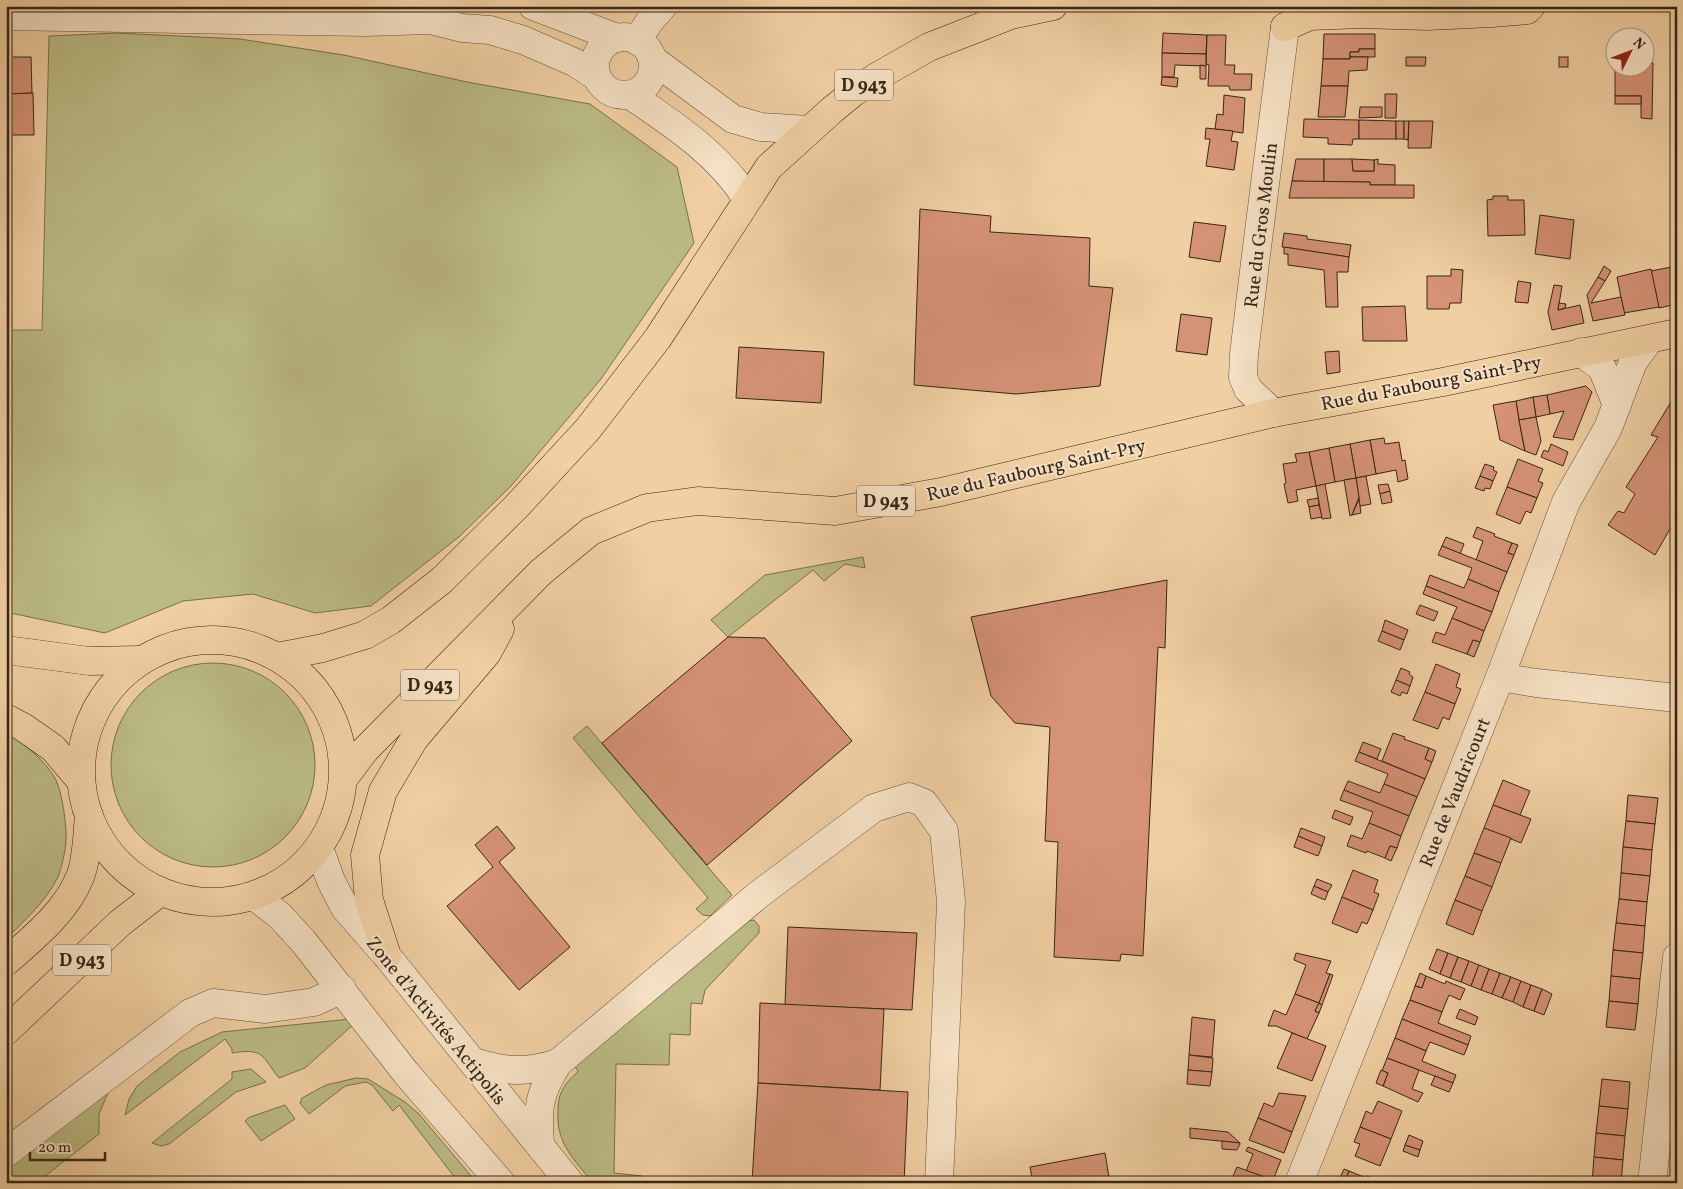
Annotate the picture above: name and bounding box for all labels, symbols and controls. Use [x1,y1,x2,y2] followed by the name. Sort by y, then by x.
[1606,28,1656,78] north arrow
[1628,34,1649,54] text: N
[835,70,893,100] road number: D 943
[1239,141,1285,309] street label: Rue du Gros Moulin
[1319,350,1544,418] street label: Rue du Faubourg Saint-Pry
[924,433,1149,509] street label: Rue du Faubourg Saint-Pry
[857,486,915,516] road number: D 943
[401,670,459,700] road number: D 943
[1414,714,1498,871] street label: Rue de Vaudricourt
[359,931,512,1111] street label: Zone d'Activités Actipolis
[53,944,111,976] road number: D 943
[30,1129,105,1161] scale bar
[38,1138,71,1159] text: 20 m

